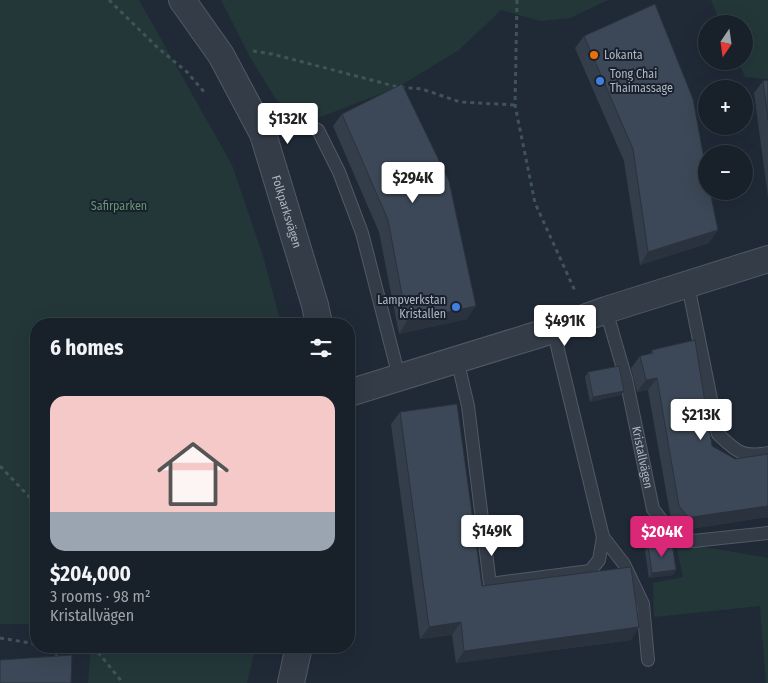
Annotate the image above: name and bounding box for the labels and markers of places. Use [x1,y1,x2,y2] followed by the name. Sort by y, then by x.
[604,48,643,62] place label: Lokanta
[588,49,600,61] marker: Lokanta
[610,67,673,95] place label: Tong Chai Thaimassage
[594,75,606,87] marker: Tong Chai Thaimassage
[253,102,323,145] pin: $132K
[378,162,448,204] pin: $294K
[377,293,446,321] place label: Lampverkstan Kristallen
[450,301,462,313] marker: Lampverkstan Kristallen
[530,304,600,347] pin: $491K
[666,398,736,441] pin: $213K
[457,514,527,557] pin: $149K
[627,516,697,558] pin: $204K

